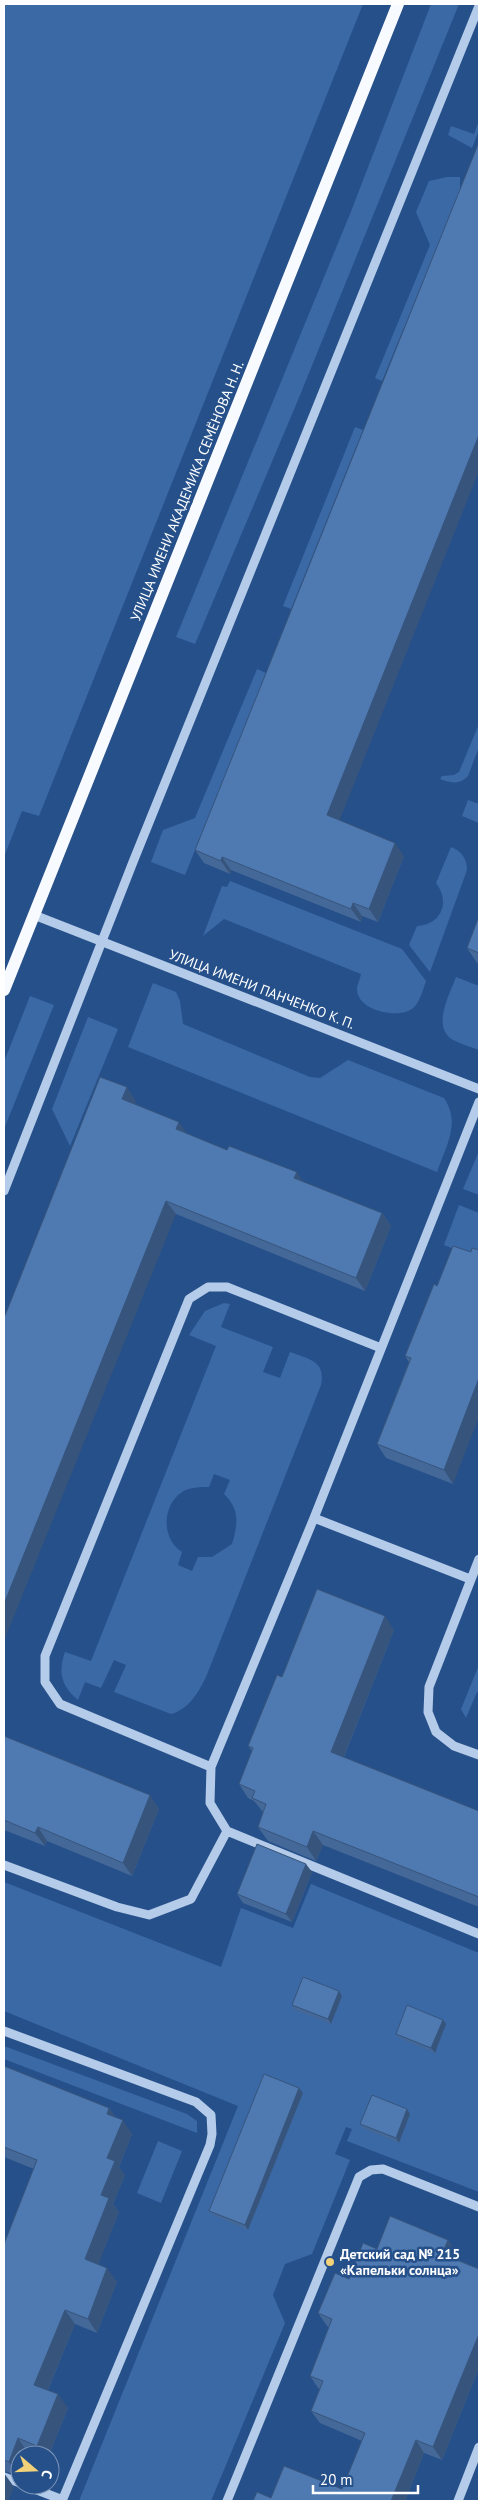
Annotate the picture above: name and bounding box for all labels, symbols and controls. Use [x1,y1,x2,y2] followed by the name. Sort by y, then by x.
[126,358,248,624] street label: УЛИЦА ИМЕНИ АКАДЕМИКА СЕМЁНОВА Н. Н.
[167,945,357,1033] street label: УЛИЦА ИМЕНИ ПАНЧЕНКО К. П.
[340,2245,460,2279] place label: Детский сад № 215 «Капельки солнца»
[324,2256,336,2268] marker: Детский сад № 215 «Капельки солнца»
[10,2445,60,2495] north arrow
[313,2462,418,2494] scale bar
[37,2468,57,2481] text: С
[320,2470,353,2489] text: 20 m

